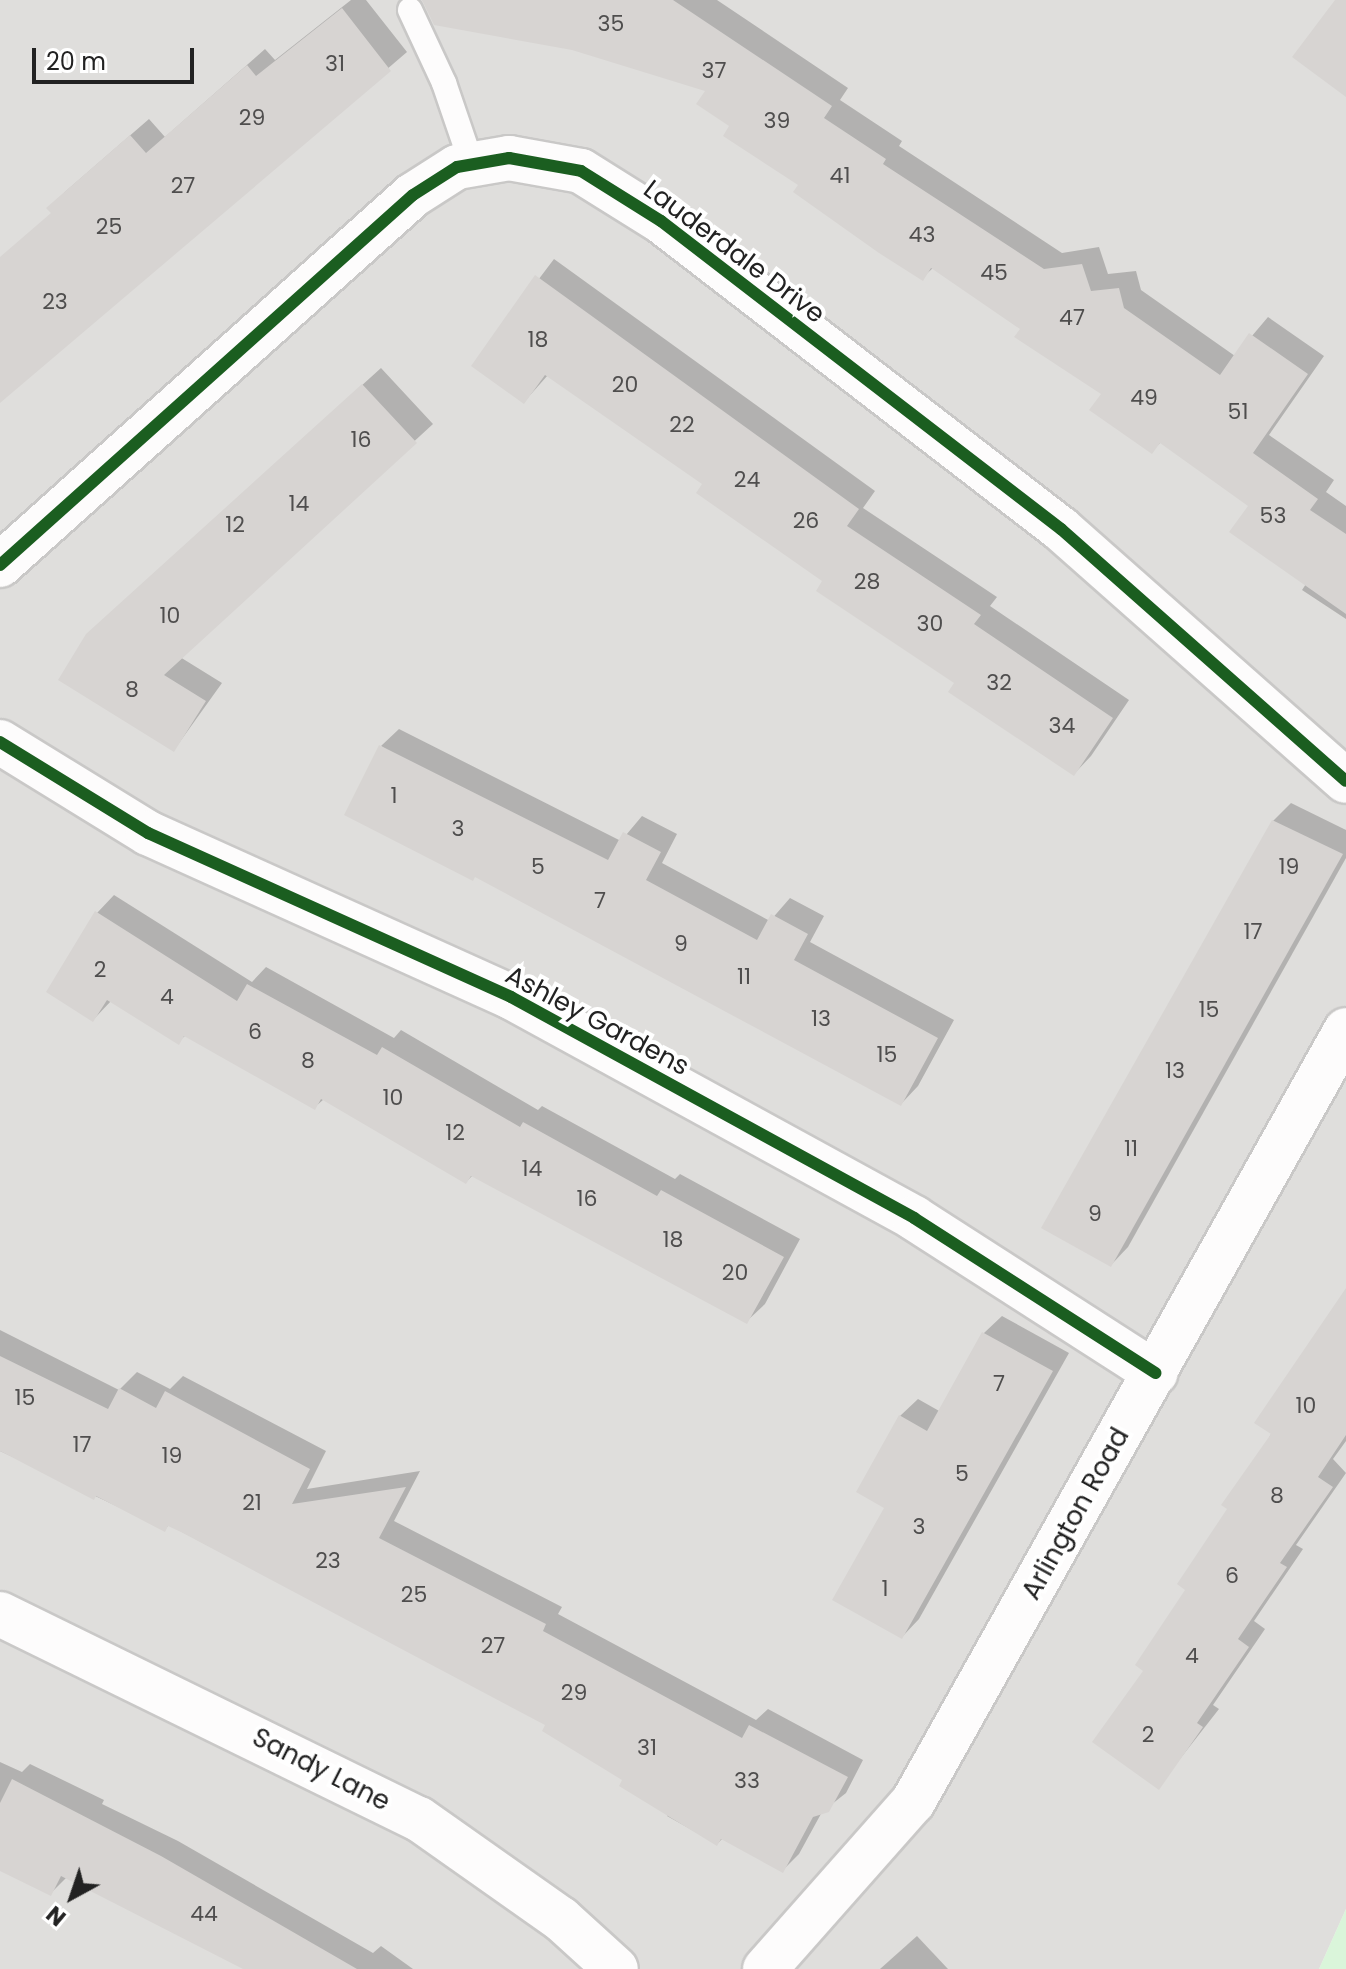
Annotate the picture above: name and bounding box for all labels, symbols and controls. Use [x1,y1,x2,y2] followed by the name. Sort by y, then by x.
[598,11,624,37] house number: 35
[36,32,198,82] scale bar
[46,45,106,78] text: 20 m
[325,51,345,77] house number: 31
[702,58,726,84] house number: 37
[239,105,265,131] house number: 29
[764,108,790,134] house number: 39
[830,163,850,189] house number: 41
[171,173,195,199] house number: 27
[637,174,831,330] street label: Lauderdale Drive
[96,214,122,240] house number: 25
[909,222,935,248] house number: 43
[980,260,1008,286] house number: 45
[42,289,68,315] house number: 23
[1059,305,1085,331] house number: 47
[528,327,548,353] house number: 18
[612,372,638,398] house number: 20
[1130,385,1158,411] house number: 49
[1228,399,1248,425] house number: 51
[669,412,695,438] house number: 22
[350,427,372,453] house number: 16
[734,467,760,493] house number: 24
[289,491,309,517] house number: 14
[1260,503,1286,529] house number: 53
[793,508,819,534] house number: 26
[225,512,245,538] house number: 12
[854,569,880,595] house number: 28
[160,603,180,629] house number: 10
[917,611,943,637] house number: 30
[986,670,1012,696] house number: 32
[125,677,139,703] house number: 8
[1049,713,1075,739] house number: 34
[390,783,398,809] house number: 1
[452,816,464,842] house number: 3
[531,854,545,880] house number: 5
[1279,854,1299,880] house number: 19
[594,888,606,914] house number: 7
[1243,919,1263,945] house number: 17
[674,931,688,957] house number: 9
[94,957,106,983] house number: 2
[500,960,694,1082] street label: Ashley Gardens
[737,964,751,990] house number: 11
[160,984,174,1010] house number: 4
[1199,997,1219,1023] house number: 15
[811,1006,831,1032] house number: 13
[248,1019,262,1045] house number: 6
[877,1042,897,1068] house number: 15
[301,1048,315,1074] house number: 8
[1165,1058,1185,1084] house number: 13
[383,1085,403,1111] house number: 10
[445,1120,465,1146] house number: 12
[1124,1136,1138,1162] house number: 11
[522,1156,542,1182] house number: 14
[576,1186,598,1212] house number: 16
[1088,1201,1102,1227] house number: 9
[663,1227,683,1253] house number: 18
[722,1260,748,1286] house number: 20
[993,1371,1005,1397] house number: 7
[15,1385,35,1411] house number: 15
[1296,1393,1316,1419] house number: 10
[1016,1423,1136,1605] street label: Arlington Road
[72,1432,92,1458] house number: 17
[162,1443,182,1469] house number: 19
[955,1461,969,1487] house number: 5
[1270,1483,1284,1509] house number: 8
[242,1490,262,1516] house number: 21
[913,1514,925,1540] house number: 3
[315,1548,341,1574] house number: 23
[1225,1563,1239,1589] house number: 6
[881,1576,889,1602] house number: 1
[401,1582,427,1608] house number: 25
[481,1633,505,1659] house number: 27
[1185,1643,1199,1669] house number: 4
[561,1680,587,1706] house number: 29
[247,1722,395,1818] street label: Sandy Lane
[1142,1722,1154,1748] house number: 2
[637,1735,657,1761] house number: 31
[734,1768,760,1794] house number: 33
[32,1857,112,1937] north arrow
[40,1899,73,1933] text: N
[190,1901,218,1927] house number: 44

